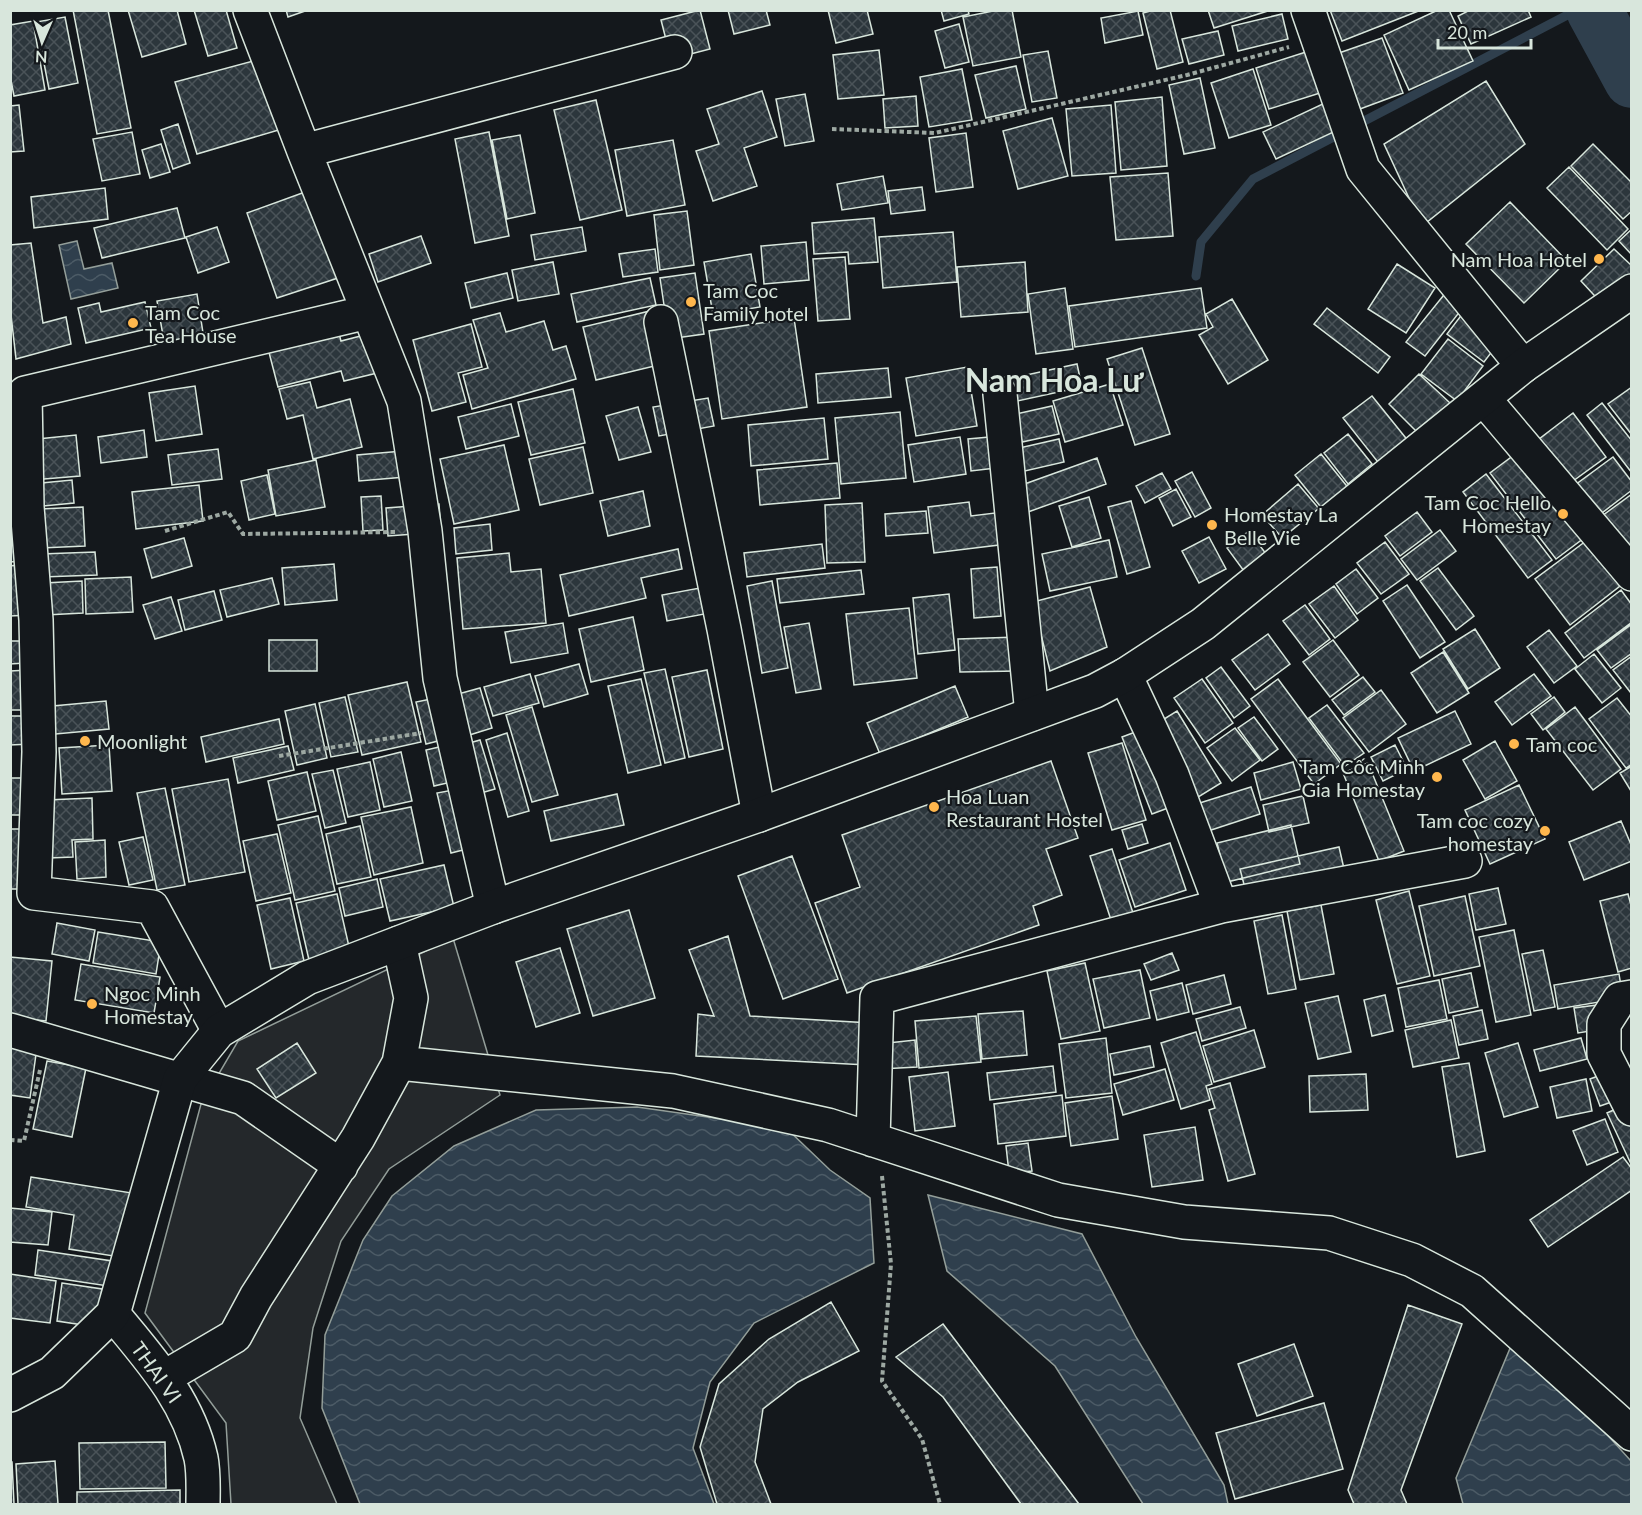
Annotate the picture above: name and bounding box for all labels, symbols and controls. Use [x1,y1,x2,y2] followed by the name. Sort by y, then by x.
[12,12,72,72] north arrow
[1438,12,1531,50] scale bar
[1447,21,1487,43] text: 20 m
[35,48,48,67] text: N
[1451,247,1587,271] place label: Nam Hoa Hotel
[1592,252,1606,266] marker: Nam Hoa Hotel
[703,278,808,325] place label: Tam Coc Family hotel
[684,295,698,309] marker: Tam Coc Family hotel
[145,300,237,347] place label: Tam Coc Tea House
[126,316,140,330] marker: Tam Coc Tea House
[965,360,1144,399] district label: Nam Hoa Lư
[1424,490,1552,537] place label: Tam Coc Hello Homestay
[1224,502,1338,549] place label: Homestay La Belle Vie
[1556,507,1570,521] marker: Tam Coc Hello Homestay
[1205,518,1219,532] marker: Homestay La Belle Vie
[97,729,187,753] place label: Moonlight
[1526,732,1598,756] place label: Tam coc
[78,734,92,748] marker: Moonlight
[1507,737,1521,751] marker: Tam coc
[1299,754,1426,801] place label: Tam Cốc Minh Gia Homestay
[1430,770,1444,784] marker: Tam Cốc Minh Gia Homestay
[946,784,1103,831] place label: Hoa Luan Restaurant Hostel
[927,800,941,814] marker: Hoa Luan Restaurant Hostel
[1417,808,1534,855] place label: Tam coc cozy homestay
[1538,824,1552,838] marker: Tam coc cozy homestay
[104,981,201,1028] place label: Ngoc Minh Homestay
[85,997,99,1011] marker: Ngoc Minh Homestay
[127,1337,187,1407] street label: THAI VI

